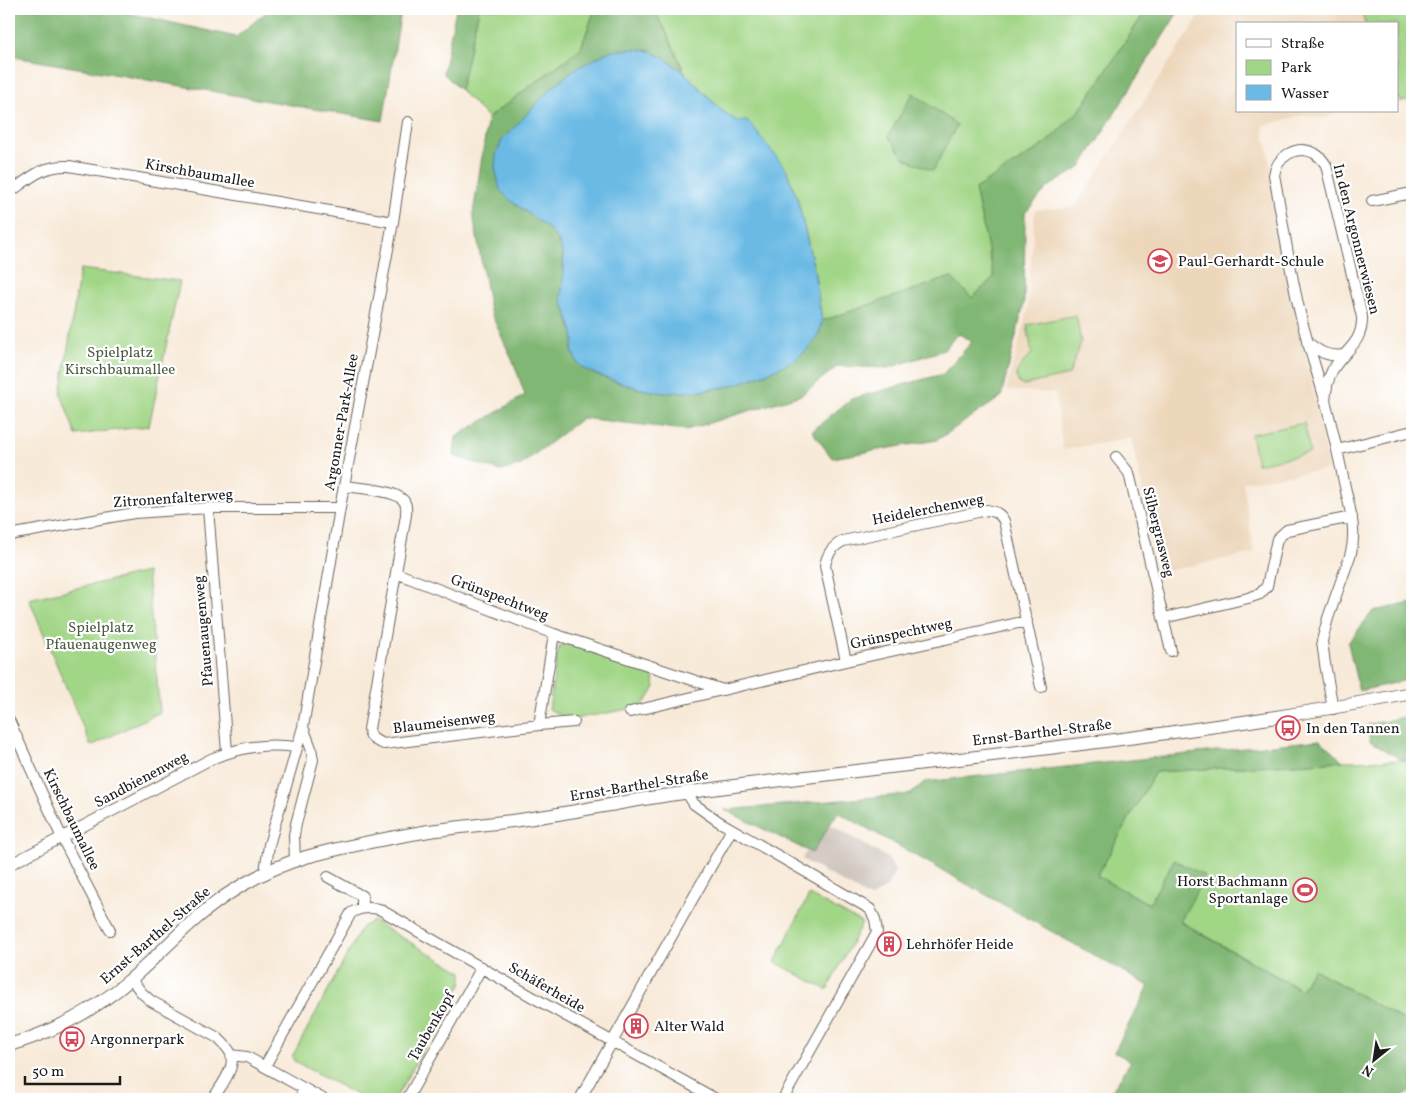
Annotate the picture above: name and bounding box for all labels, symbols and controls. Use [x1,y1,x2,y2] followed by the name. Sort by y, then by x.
[1236,22,1398,112] legend
[1281,34,1324,55] text: Straße
[1281,58,1312,79] text: Park
[1281,84,1329,105] text: Wasser
[143,155,256,194] street label: Kirschbaumallee
[1327,162,1384,317] street label: In den Argonnerwiesen
[1147,248,1173,274] school or university icon: Paul-Gerhardt-Schule
[1178,252,1324,273] place label: Paul-Gerhardt-Schule
[65,343,175,381] park label: Spielplatz Kirschbaumallee
[320,352,365,492] street label: Argonner-Park-Allee
[112,485,234,514] street label: Zitronenfalterweg
[1136,485,1179,580] street label: Silbergrasweg
[871,489,986,532] street label: Heidelerchenweg
[447,570,552,627] street label: Grünspechtweg
[189,574,220,687] street label: Pfauenaugenweg
[848,613,954,656] street label: Grünspechtweg
[45,618,157,656] park label: Spielplatz Pfauenaugenweg
[392,707,497,740] street label: Blaumeisenweg
[971,715,1113,752] street label: Ernst-Barthel-Straße
[1275,715,1301,741] bus stop icon: In den Tannen
[1306,719,1400,740] place label: In den Tannen
[91,747,193,814] street label: Sandbienenweg
[37,765,104,874] street label: Kirschbaumallee
[568,765,710,808] street label: Ernst-Barthel-Straße
[1177,872,1288,910] place label: Horst Bachmann Sportanlage
[1292,877,1318,903] sports icon: Horst Bachmann Sportanlage
[96,882,216,990] street label: Ernst-Barthel-Straße
[876,931,902,957] building icon: Lehrhöfer Heide
[906,935,1014,956] place label: Lehrhöfer Heide
[504,958,589,1019] street label: Schäferheide
[404,986,462,1066] street label: Taubenkopf
[623,1013,649,1039] building icon: Alter Wald
[654,1017,725,1038] place label: Alter Wald
[59,1026,85,1052] bus stop icon: Argonnerpark
[90,1030,184,1051] place label: Argonnerpark
[1348,1036,1398,1086] north arrow
[25,1053,120,1085] scale bar
[1359,1059,1377,1081] text: N
[32,1062,64,1083] text: 50 m

